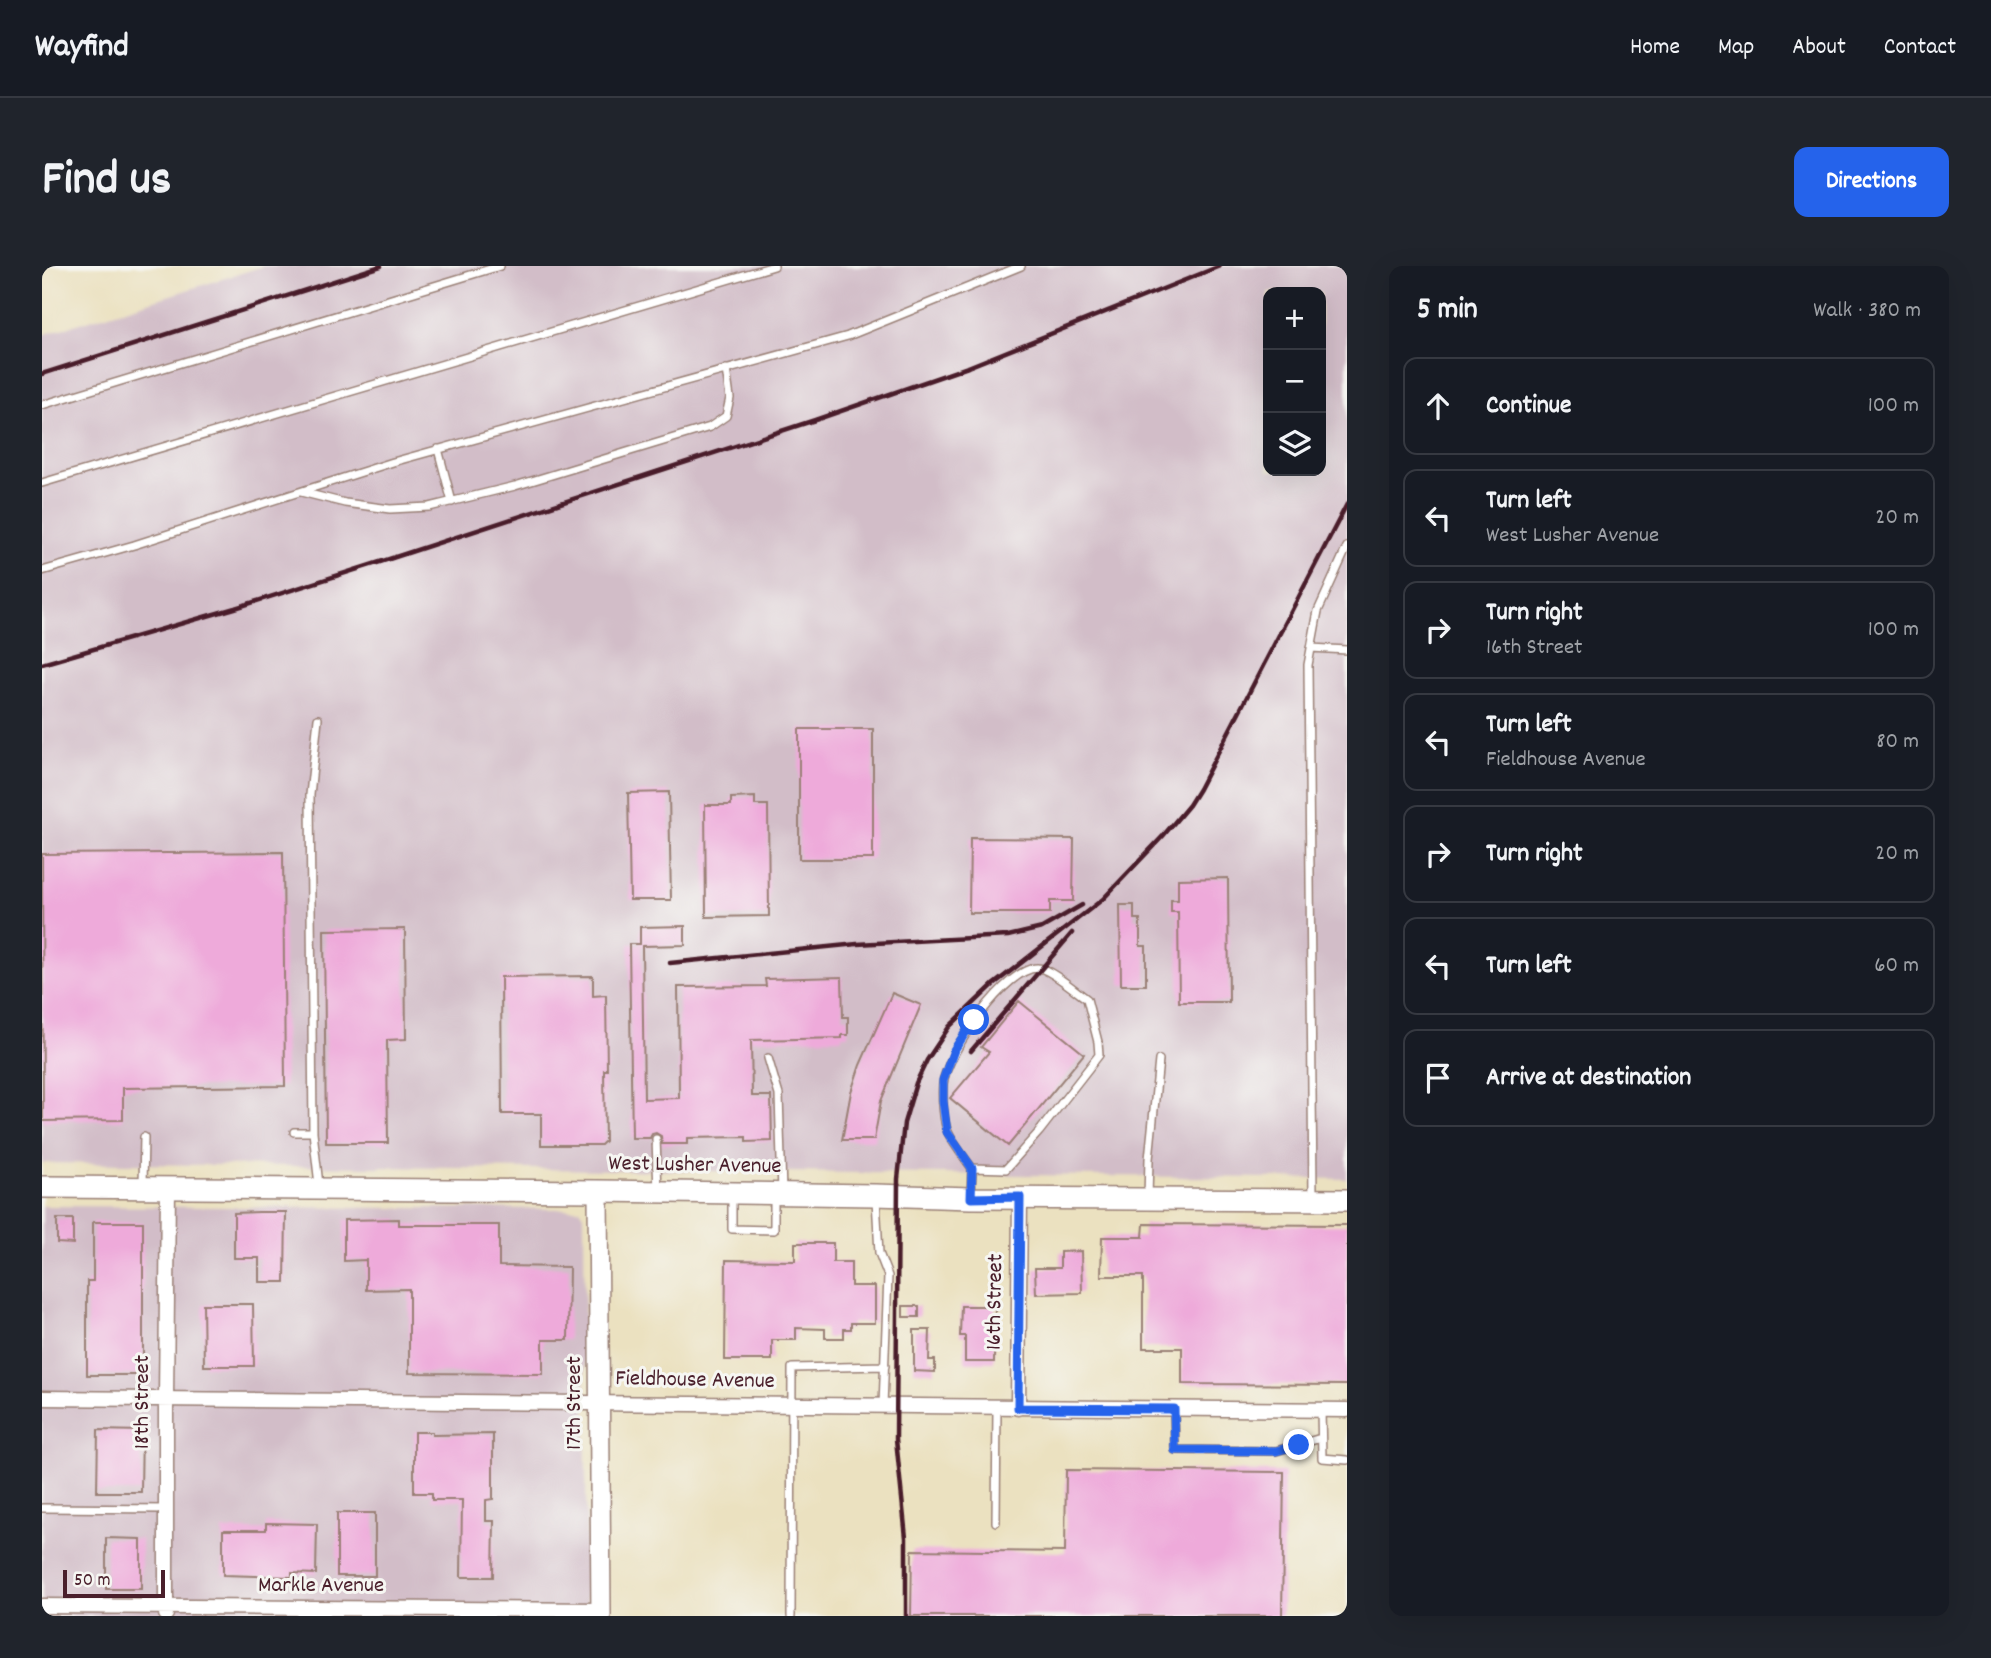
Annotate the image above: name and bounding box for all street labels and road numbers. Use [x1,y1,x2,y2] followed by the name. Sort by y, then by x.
[608,1148,782,1184] street label: West Lusher Avenue
[979,1253,1013,1351] street label: 16th Street
[127,1355,160,1449] street label: 18th Street
[559,1356,592,1450] street label: 17th Street
[615,1363,775,1399] street label: Fieldhouse Avenue
[258,1570,384,1603] street label: Markle Avenue

